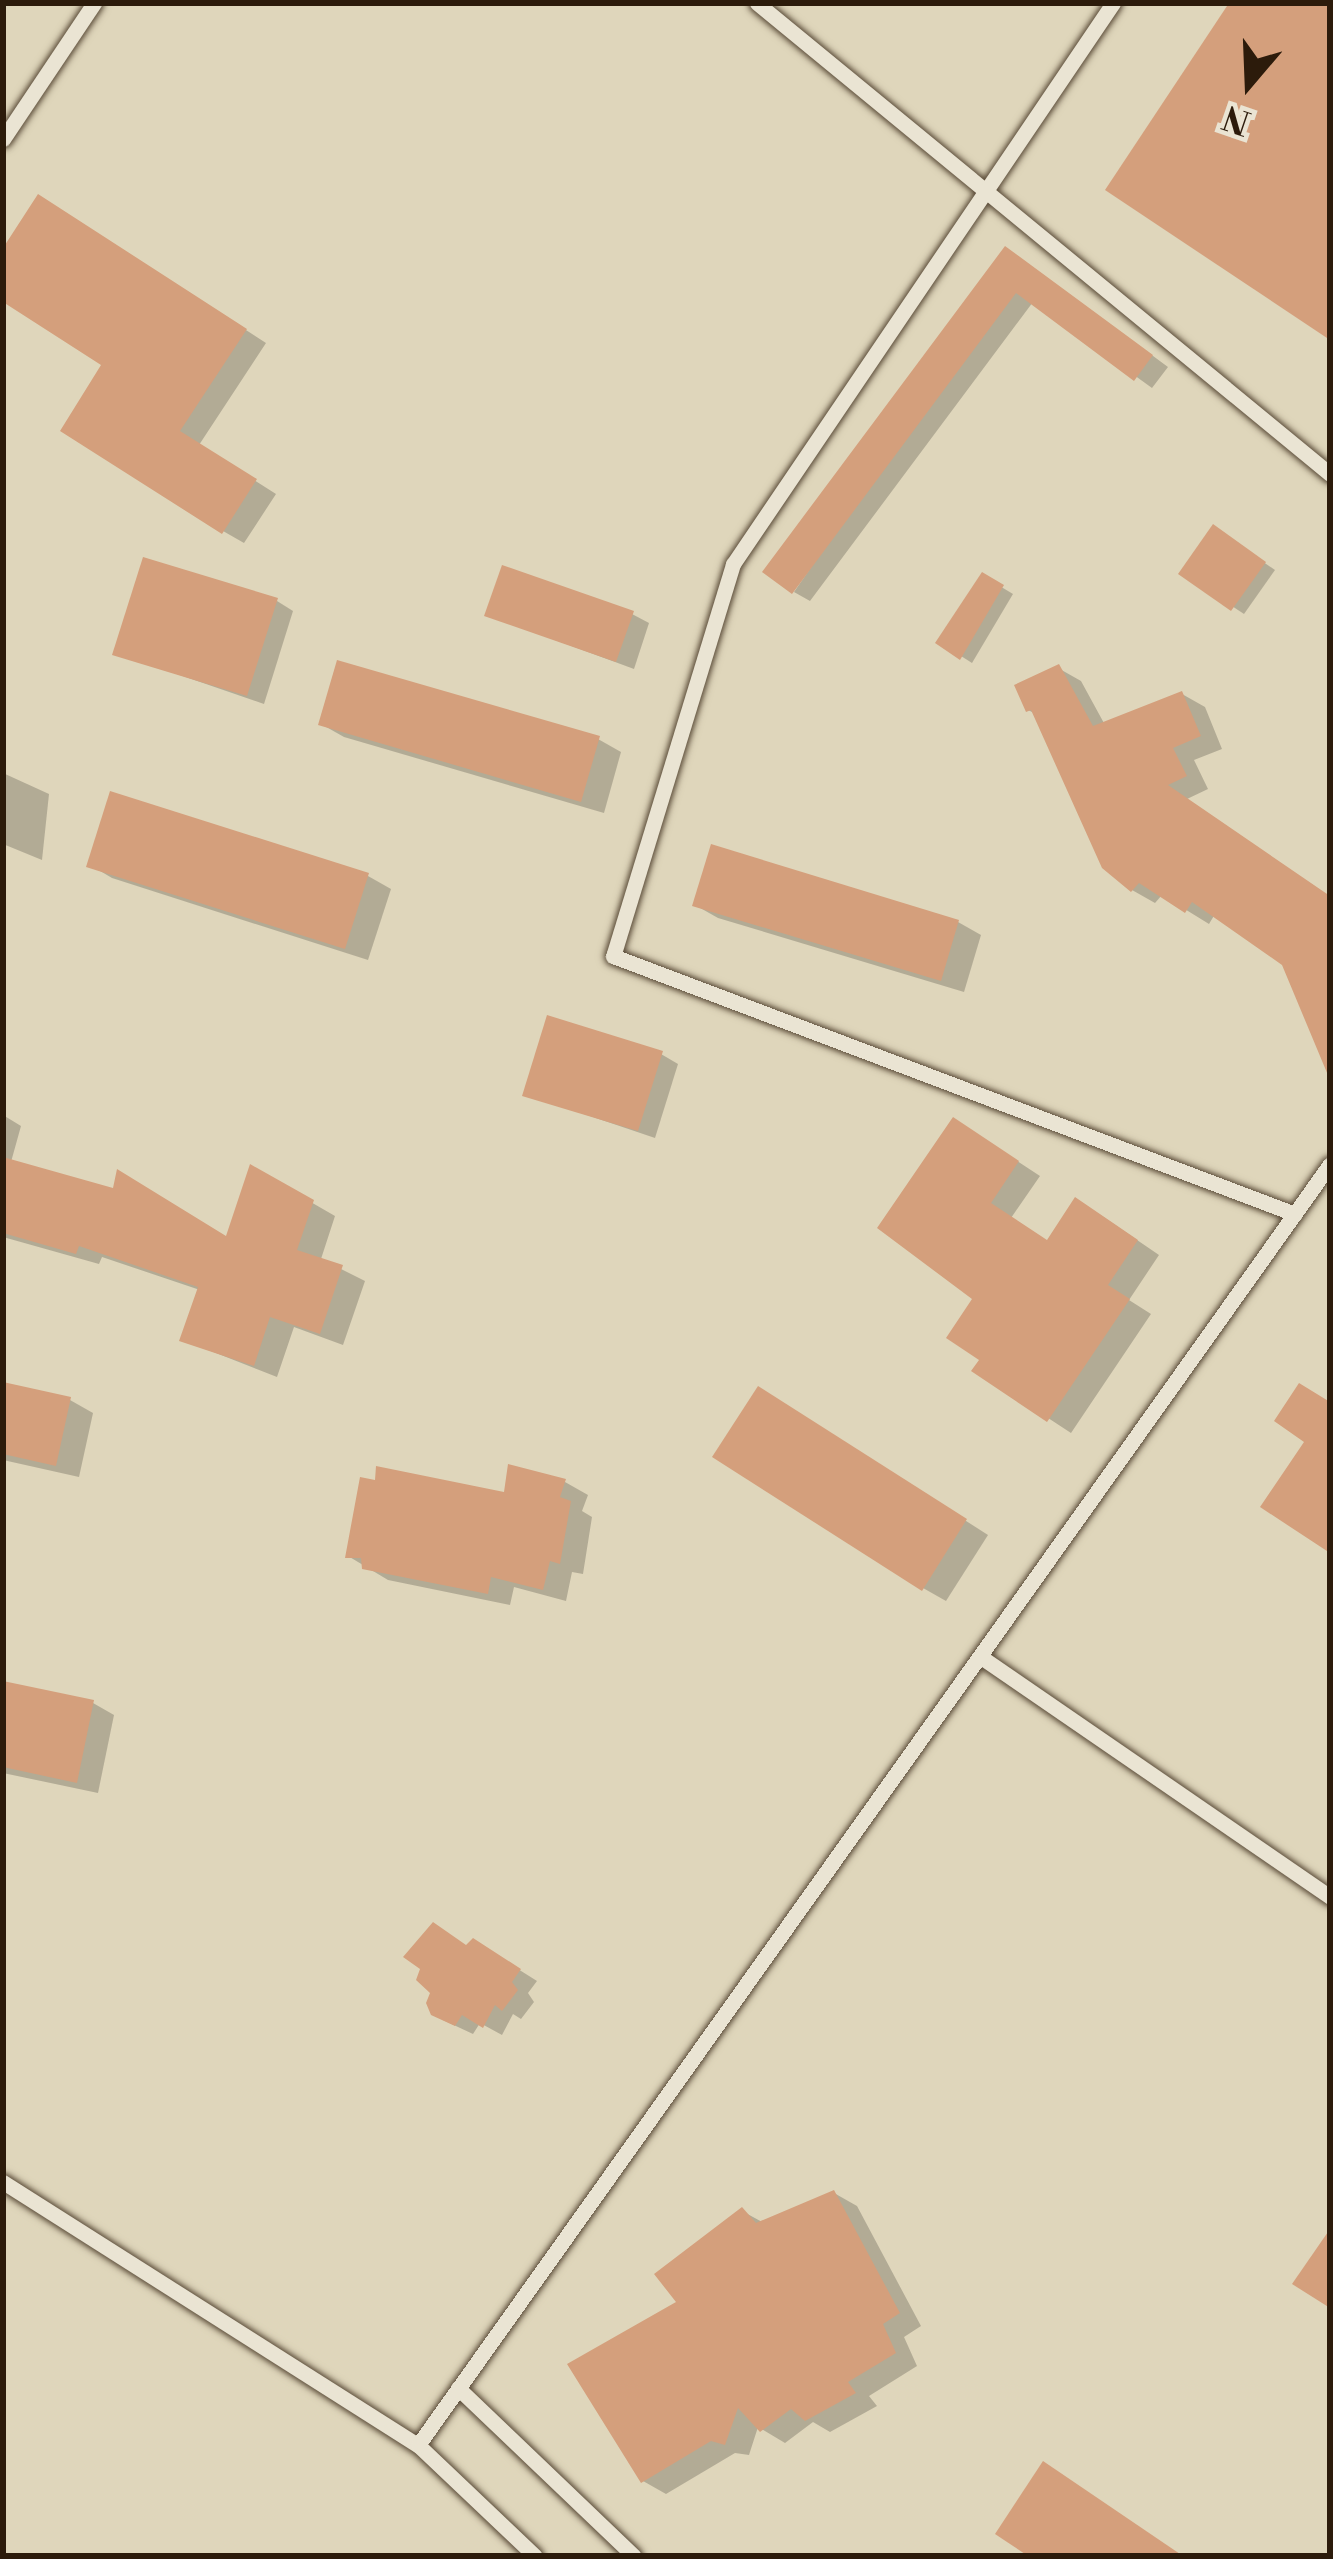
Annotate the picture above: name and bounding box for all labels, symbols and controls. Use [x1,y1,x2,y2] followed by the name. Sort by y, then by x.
[1189,24,1309,144] north arrow
[1218,95,1256,142] text: N

